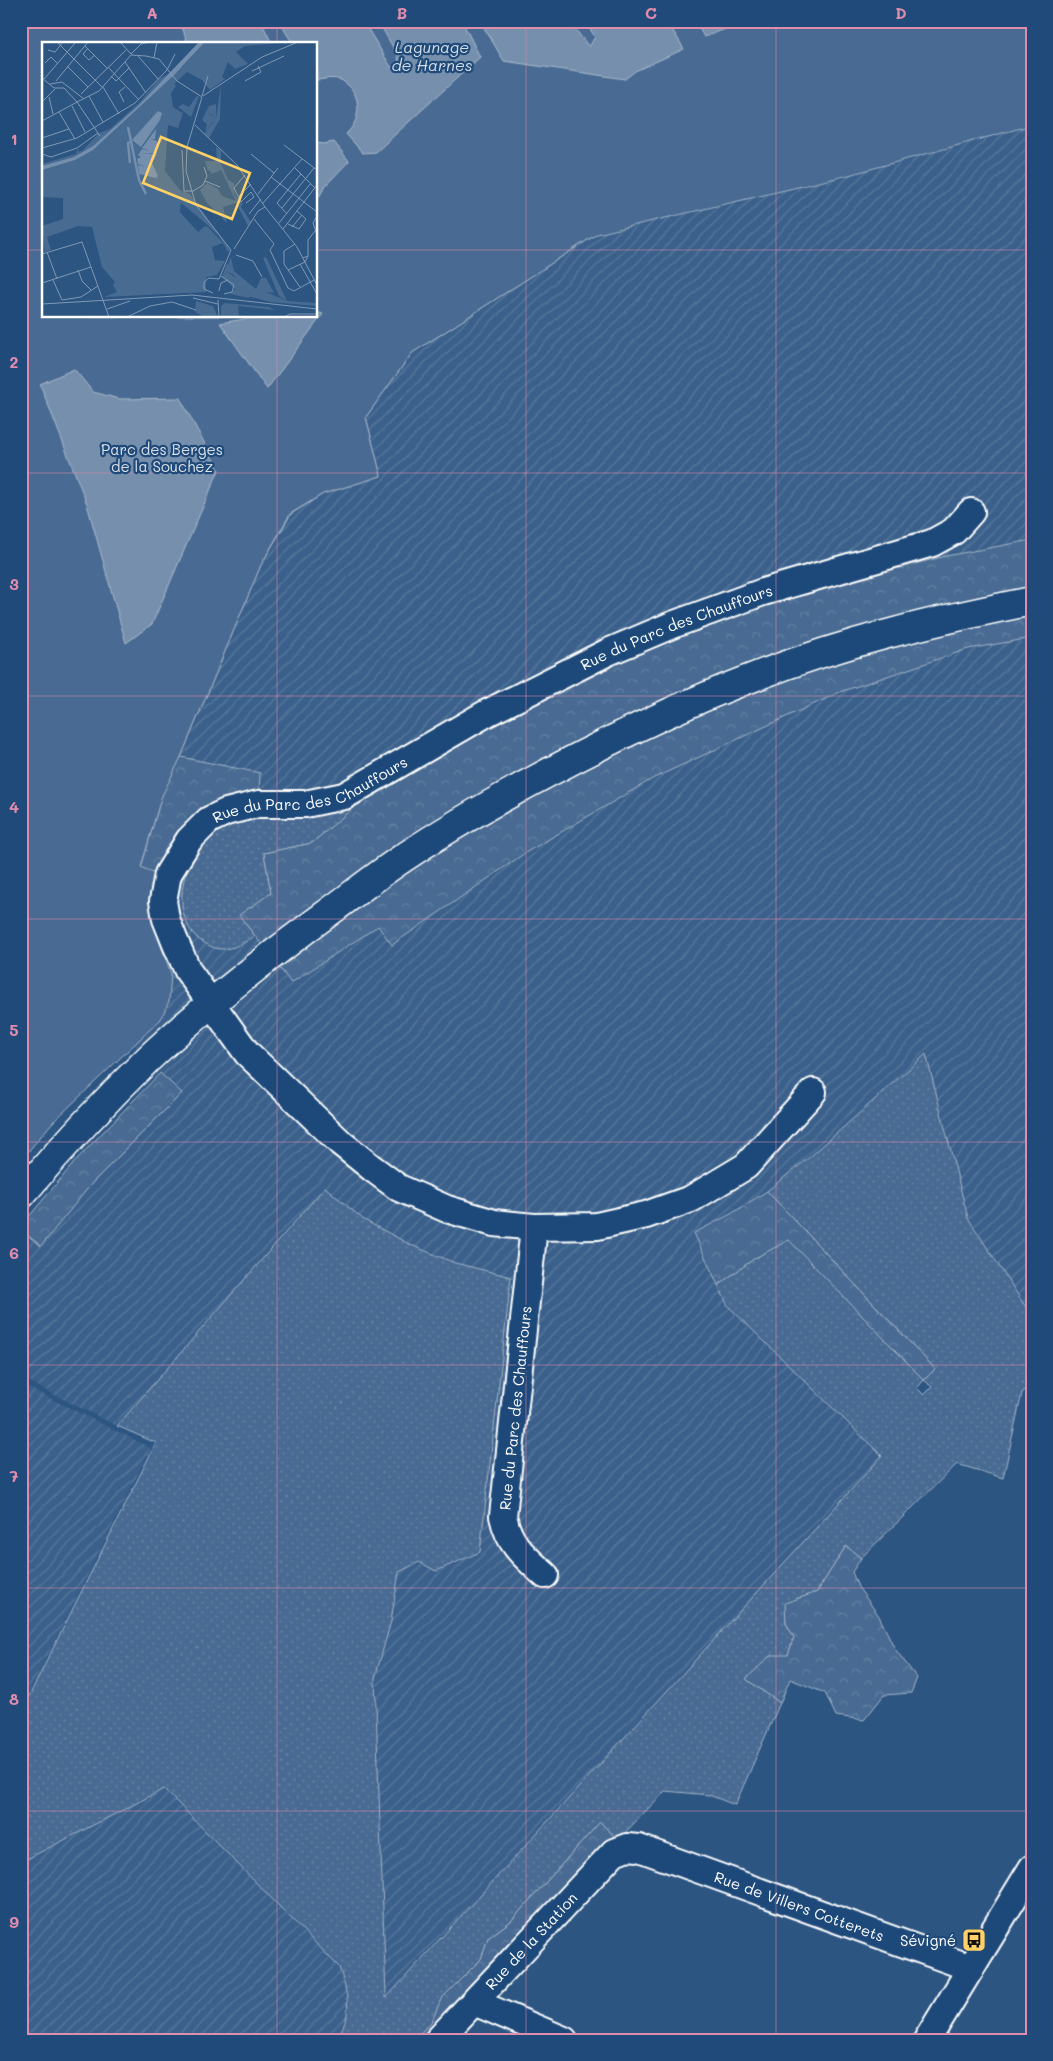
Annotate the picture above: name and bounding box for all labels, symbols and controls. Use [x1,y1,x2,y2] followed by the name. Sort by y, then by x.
[146,2,158,23] text: A
[397,2,407,23] text: B
[645,2,657,23] text: C
[895,2,907,23] text: D
[391,36,473,75] water label: Lagunage de Harnes
[42,42,318,318] inset map
[10,128,18,149] text: 1
[10,351,19,372] text: 2
[101,439,223,476] park label: Parc des Berges de la Souchez
[9,573,19,594] text: 3
[577,580,775,674] street label: Rue du Parc des Chauffours
[209,751,411,827] street label: Rue du Parc des Chauffours
[9,796,19,817] text: 4
[9,1019,19,1040] text: 5
[9,1242,19,1263] text: 6
[494,1305,536,1511] street label: Rue du Parc des Chauffours
[10,1465,19,1486] text: 7
[9,1688,19,1709] text: 8
[712,1866,887,1946] street label: Rue de Villers Cotterets
[480,1888,581,1994] street label: Rue de la Station
[9,1911,19,1932] text: 9
[961,1927,987,1953] bus stop icon: Sévigné
[900,1930,956,1950] place label: Sévigné

